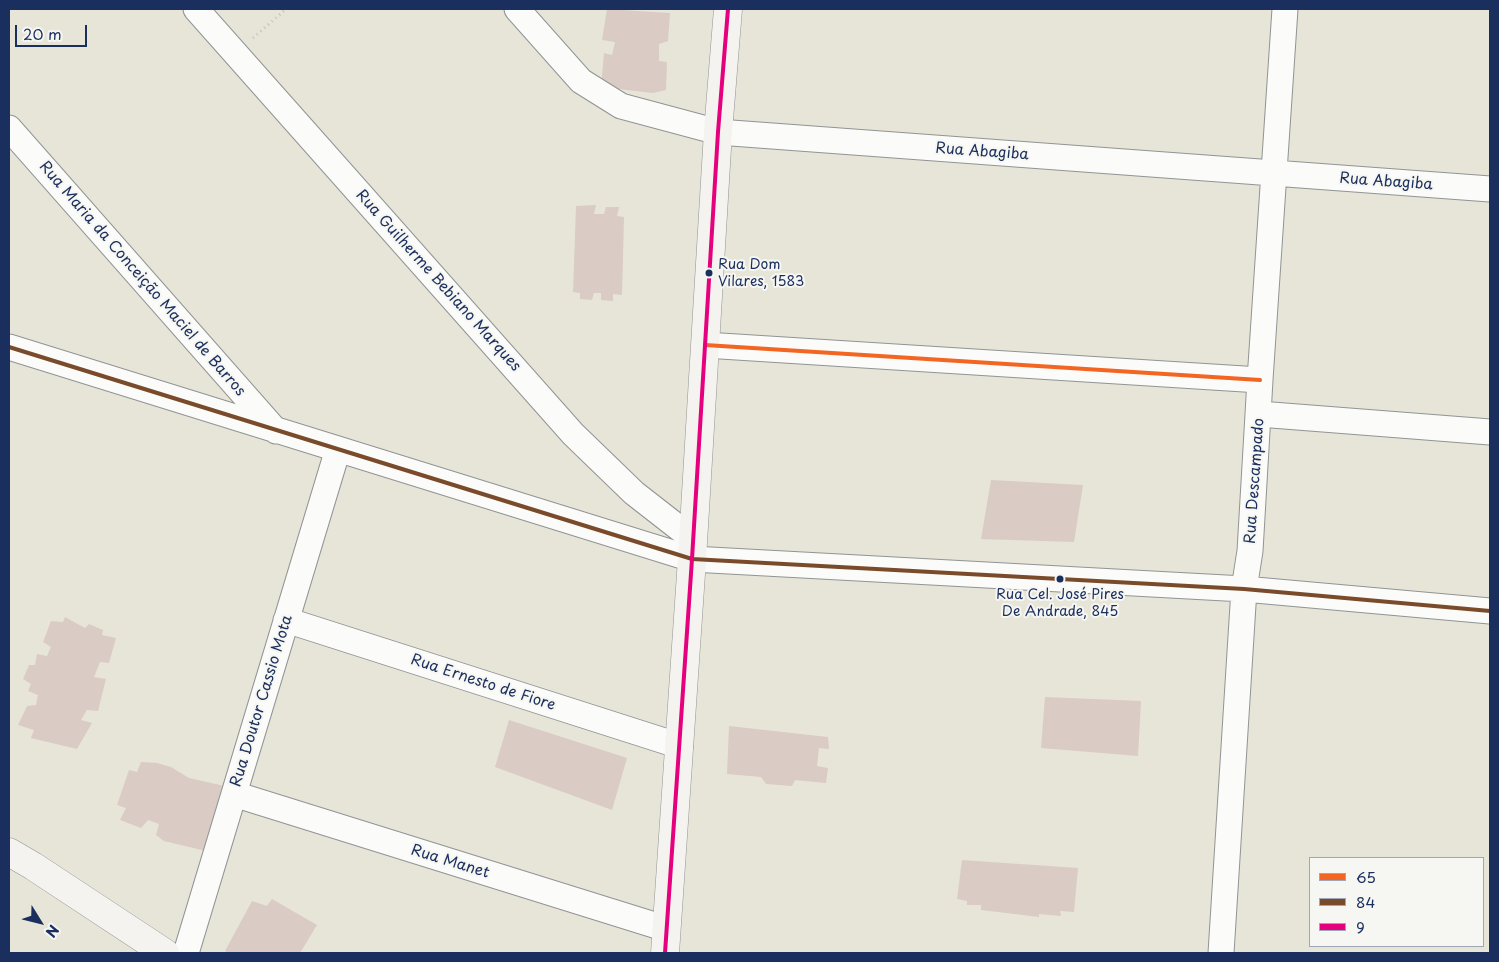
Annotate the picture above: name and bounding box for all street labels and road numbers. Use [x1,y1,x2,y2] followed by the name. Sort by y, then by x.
[935,140,1029,164] street label: Rua Abagiba
[35,158,249,400] street label: Rua Maria da Conceição Maciel de Barros
[1339,170,1433,194] street label: Rua Abagiba
[352,187,524,375] street label: Rua Guilherme Bebiano Marques
[1242,417,1268,545] street label: Rua Descampado
[227,613,297,789] street label: Rua Doutor Cassio Mota
[408,651,558,715] street label: Rua Ernesto de Fiore
[409,842,491,882] street label: Rua Manet

